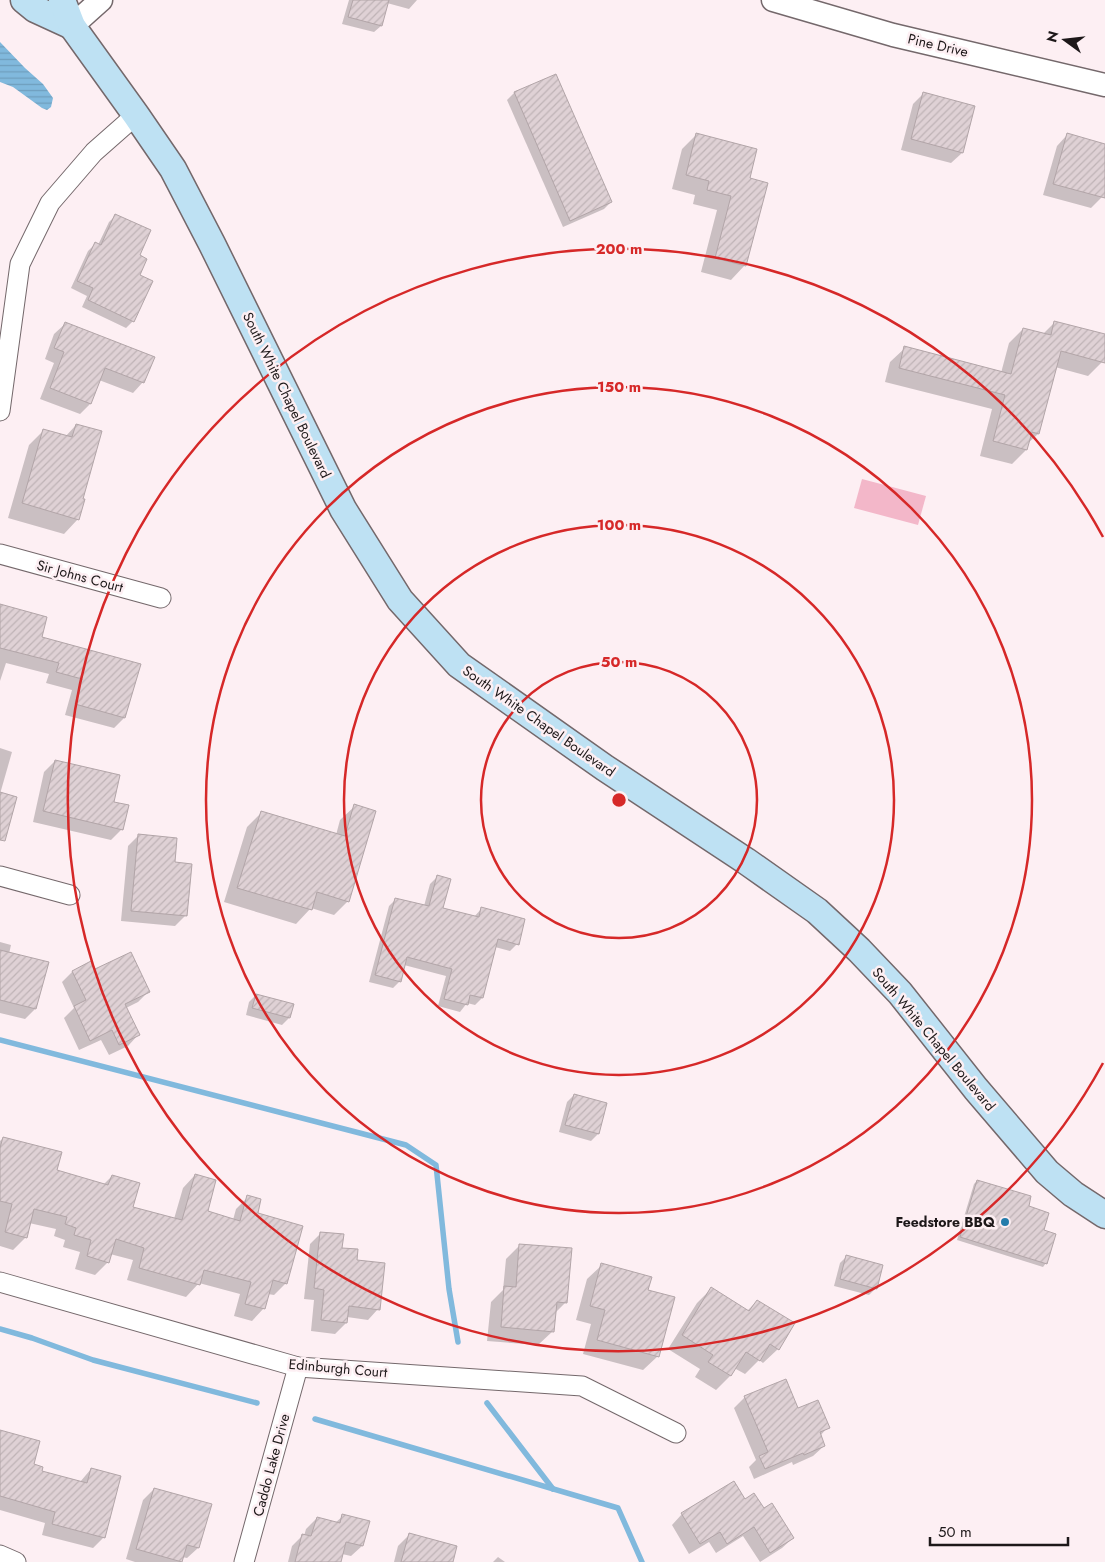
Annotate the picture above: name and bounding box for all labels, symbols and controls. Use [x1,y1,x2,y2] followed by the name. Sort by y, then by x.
[1040,15,1090,65] north arrow
[906,28,970,62] street label: Pine Drive
[1041,29,1064,45] text: N
[596,238,642,260] text: 200 m
[238,309,336,481] street label: South White Chapel Boulevard
[597,376,641,398] text: 150 m
[597,514,641,536] text: 100 m
[35,555,126,597] street label: Sir Johns Court
[601,651,637,673] text: 50 m
[459,661,619,781] street label: South White Chapel Boulevard
[610,791,628,809] centre of rings
[868,963,1000,1115] street label: South White Chapel Boulevard
[895,1212,996,1232] place label: Feedstore BBQ
[999,1216,1011,1228] marker: Feedstore BBQ
[288,1354,389,1382] street label: Edinburgh Court
[248,1411,294,1519] street label: Caddo Lake Drive
[930,1514,1068,1546] scale bar
[938,1521,972,1543] text: 50 m

